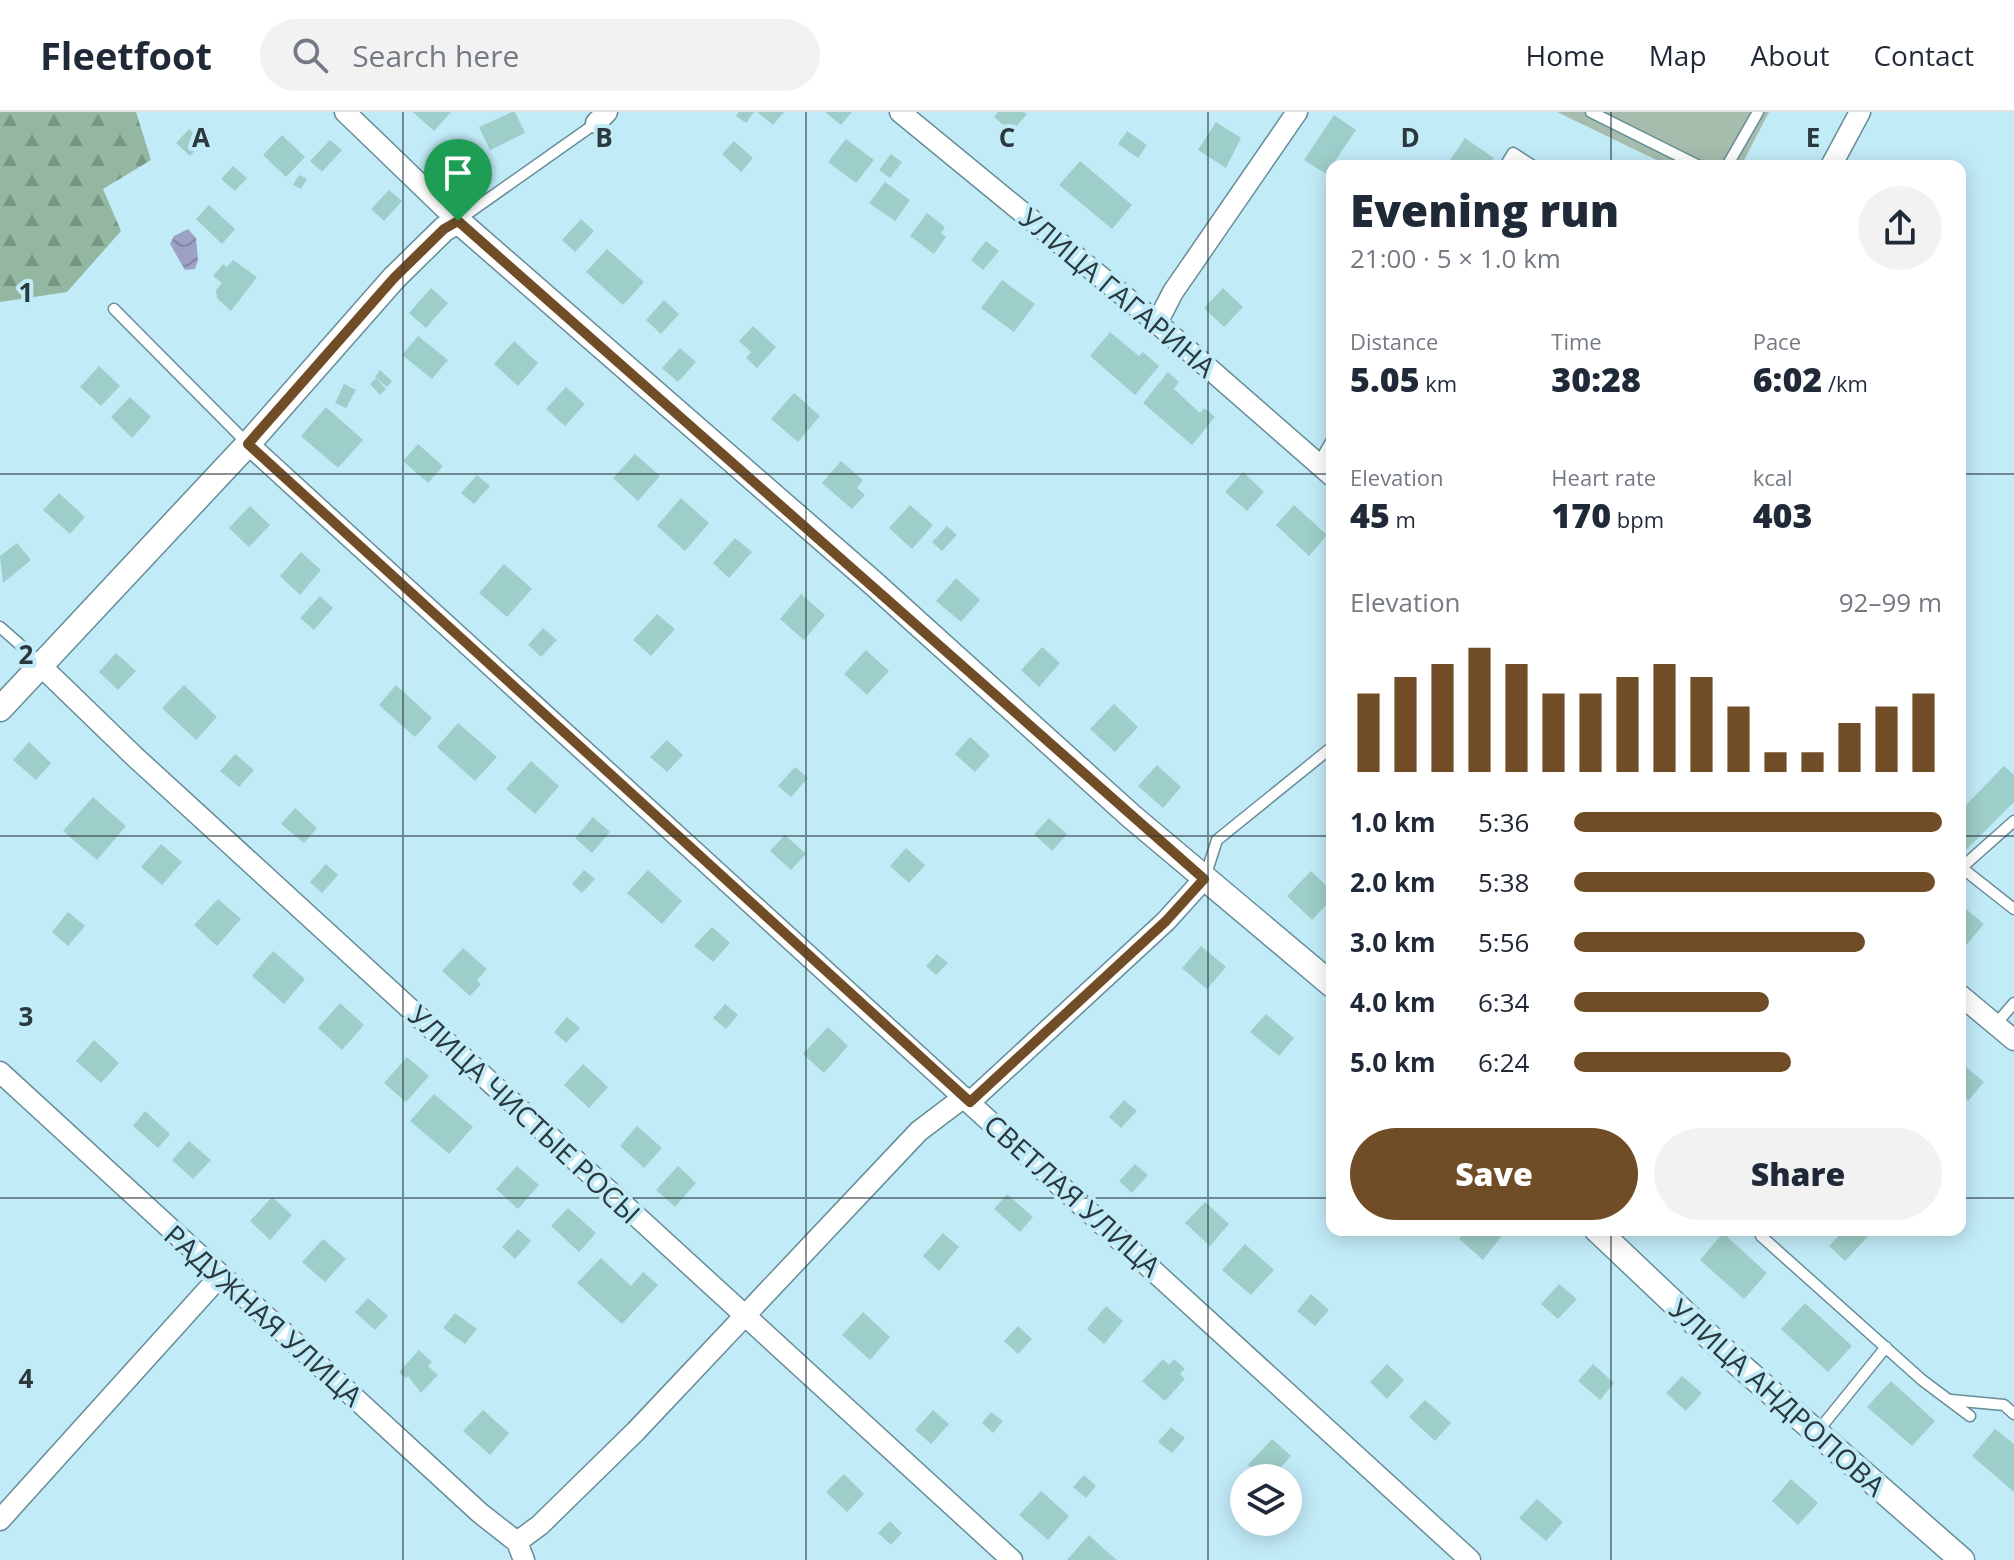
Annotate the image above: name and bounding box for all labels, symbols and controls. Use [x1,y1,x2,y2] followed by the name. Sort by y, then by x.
[260,19,820,91] search box
[40,29,212,81] text: Fleetfoot
[288,33,332,77] icon: search
[352,35,519,76] text: Search here
[1526,36,1605,74] text: Home
[1649,36,1707,74] text: Map
[1751,36,1829,74] text: About
[1873,36,1974,74] text: Contact
[192,119,210,155] text: A
[595,119,613,155] text: B
[999,119,1015,155] text: C
[1400,119,1420,155] text: D
[1806,119,1820,155] text: E
[424,139,492,221] pin
[436,151,480,195] icon: arrive
[1350,180,1619,240] text: Evening run
[1858,186,1942,270] button: share
[1012,199,1224,385] street label: УЛИЦА ГАГАРИНА
[1350,240,1561,276] text: 21:00 · 5 × 1.0 km
[19,274,33,310] text: 1
[1350,326,1438,356] text: Distance
[1551,326,1602,356] text: Time
[1753,326,1801,356] text: Pace
[1350,356,1420,402] text: 5.05
[1551,356,1641,402] text: 30:28
[1753,356,1822,402] text: 6:02
[1420,368,1457,398] text: km
[1822,368,1868,398] text: /km
[1350,462,1443,492] text: Elevation
[1551,462,1656,492] text: Heart rate
[1753,462,1793,492] text: kcal
[1350,492,1390,538] text: 45
[1551,492,1611,538] text: 170
[1753,492,1812,538] text: 403
[1390,504,1416,534] text: m
[1611,504,1664,534] text: bpm
[1350,584,1460,620] text: Elevation
[1839,584,1942,620] text: 92–99 m
[19,636,34,672] text: 2
[1350,804,1436,840] text: 1.0 km
[1478,804,1529,840] text: 5:36
[1350,864,1436,900] text: 2.0 km
[1478,864,1529,900] text: 5:38
[1350,924,1436,960] text: 3.0 km
[1478,924,1529,960] text: 5:56
[1350,984,1436,1020] text: 4.0 km
[1478,984,1529,1020] text: 6:34
[401,996,649,1232] street label: УЛИЦА ЧИСТЫЕ РОСЫ
[19,998,33,1034] text: 3
[1350,1044,1436,1080] text: 5.0 km
[1478,1044,1529,1080] text: 6:24
[976,1105,1170,1285] street label: СВЕТЛАЯ УЛИЦА
[1350,1128,1638,1220] button: Save
[1654,1128,1942,1220] button: Share
[157,1216,371,1414] street label: РАДУЖНАЯ УЛИЦА
[1662,1290,1894,1504] street label: УЛИЦА АНДРОПОВА
[19,1360,34,1396] text: 4
[1230,1464,1302,1536] map controls
[1230,1464,1302,1536] button: layers

